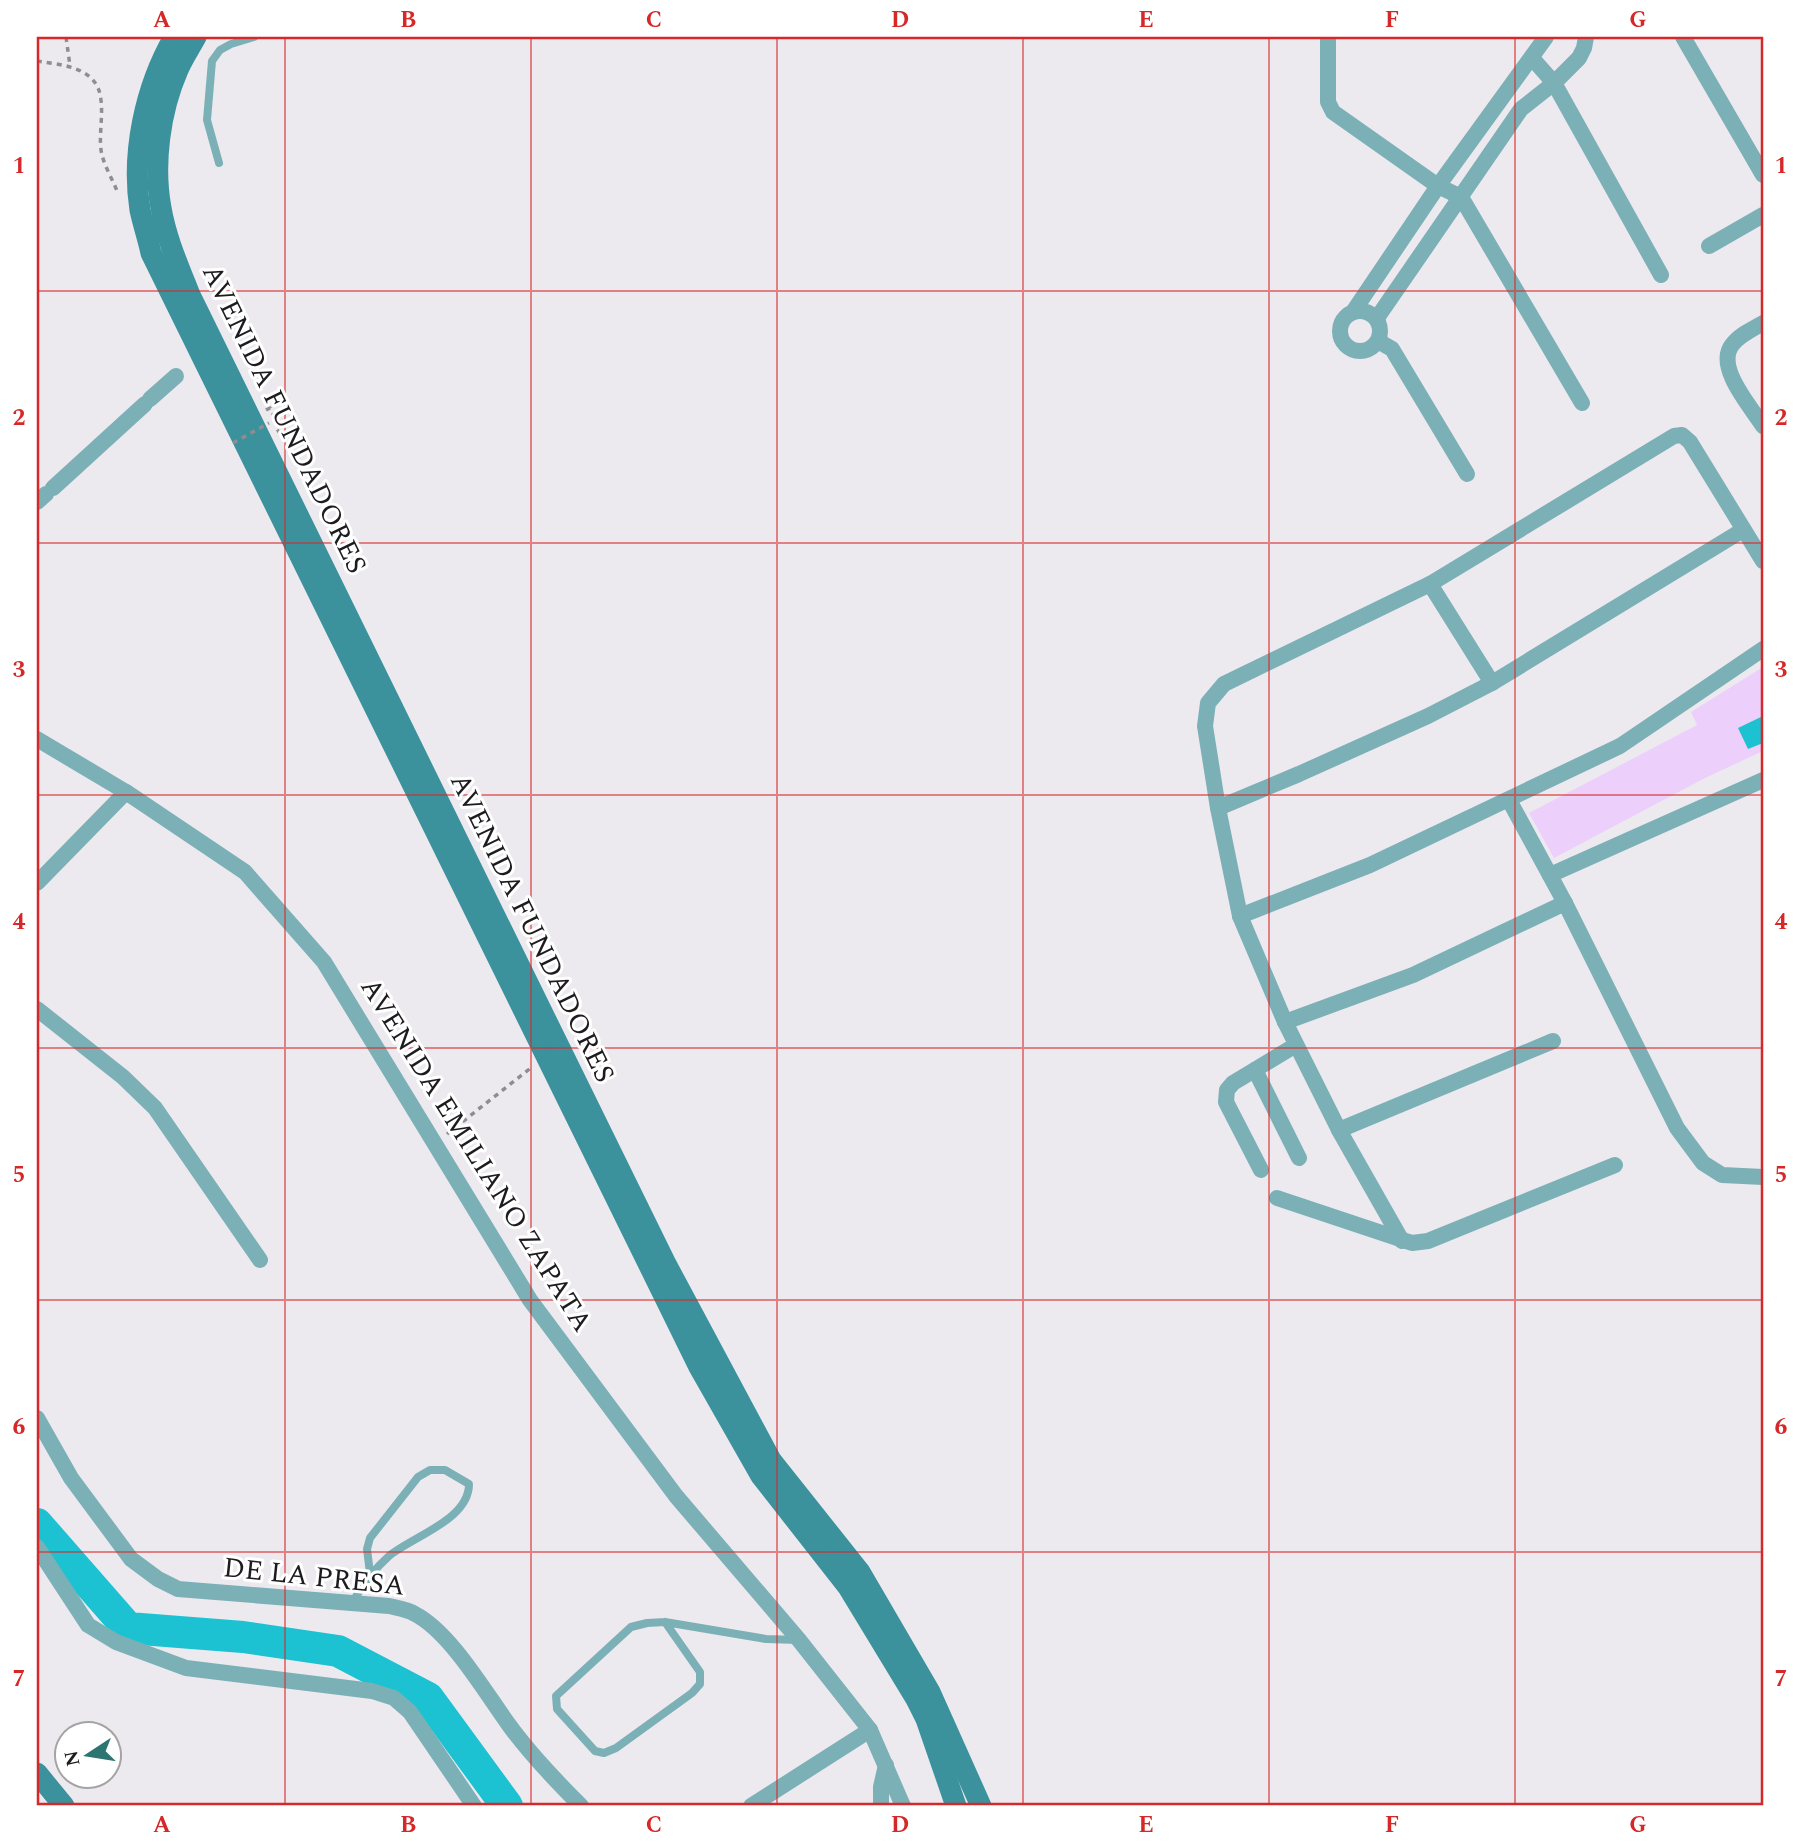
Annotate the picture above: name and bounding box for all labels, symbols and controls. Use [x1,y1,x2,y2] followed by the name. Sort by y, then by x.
[153,3,171,38] text: A
[400,3,416,38] text: B
[646,3,662,38] text: C
[891,3,909,38] text: D
[1138,3,1154,38] text: E
[1385,3,1399,38] text: F
[1629,3,1647,38] text: G
[13,149,25,184] text: 1
[1775,149,1787,184] text: 1
[190,257,378,581] street label: AVENIDA FUNDADORES
[13,401,26,436] text: 2
[1775,401,1788,436] text: 2
[13,653,26,688] text: 3
[1775,653,1788,688] text: 3
[438,766,626,1090] street label: AVENIDA FUNDADORES
[13,905,26,940] text: 4
[1775,905,1788,940] text: 4
[349,969,603,1341] street label: AVENIDA EMILIANO ZAPATA
[13,1158,25,1193] text: 5
[1775,1158,1787,1193] text: 5
[13,1410,26,1445] text: 6
[1775,1410,1788,1445] text: 6
[221,1546,407,1608] street label: DE LA PRESA
[13,1662,25,1697] text: 7
[1775,1662,1787,1697] text: 7
[52,1720,122,1790] north arrow
[57,1748,89,1769] text: N
[153,1808,171,1843] text: A
[400,1808,416,1843] text: B
[646,1808,662,1843] text: C
[891,1808,909,1843] text: D
[1138,1808,1154,1843] text: E
[1385,1808,1399,1843] text: F
[1629,1808,1647,1843] text: G

